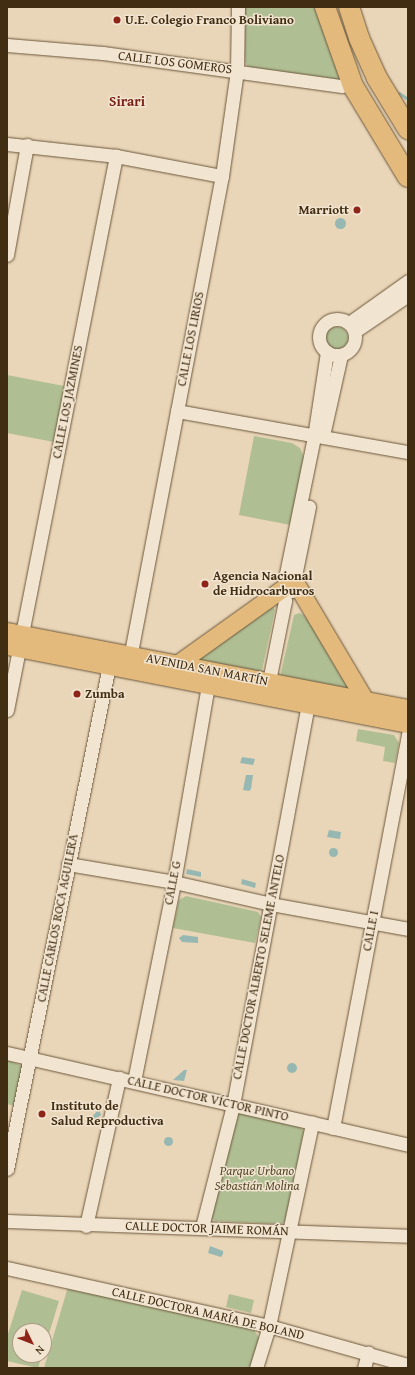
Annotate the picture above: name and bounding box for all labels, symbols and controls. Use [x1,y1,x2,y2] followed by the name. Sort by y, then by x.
[125,12,294,28] place label: U.E. Colegio Franco Boliviano
[112,15,122,25] marker: U.E. Colegio Franco Boliviano
[117,48,233,78] street label: CALLE LOS GOMEROS
[109,93,145,109] district label: Sirari
[298,202,349,218] place label: Marriott
[352,205,362,215] marker: Marriott
[174,290,208,388] street label: CALLE LOS LIRIOS
[49,344,87,460] street label: CALLE LOS JAZMINES
[213,569,314,600] place label: Agencia Nacional de Hidrocarburos
[200,579,210,589] marker: Agencia Nacional de Hidrocarburos
[145,651,269,689] street label: AVENIDA SAN MARTÍN
[85,686,125,702] place label: Zumba
[72,689,82,699] marker: Zumba
[34,832,82,1004] street label: CALLE CARLOS ROCA AGUILERA
[230,853,288,1081] street label: CALLE DOCTOR ALBERTO SELEME ANTELO
[161,860,185,906] street label: CALLE G
[359,910,383,952] street label: CALLE I
[126,1073,290,1125] street label: CALLE DOCTOR VÍCTOR PINTO
[51,1099,164,1130] place label: Instituto de Salud Reproductiva
[36,1108,48,1120] marker: Instituto de Salud Reproductiva
[214,1164,300,1195] park label: Parque Urbano Sebastián Molina
[125,1218,289,1240] street label: CALLE DOCTOR JAIME ROMÁN
[110,1284,306,1344] street label: CALLE DOCTORA MARÍA DE BOLAND
[12,1323,52,1363] north arrow
[32,1342,48,1359] text: N

